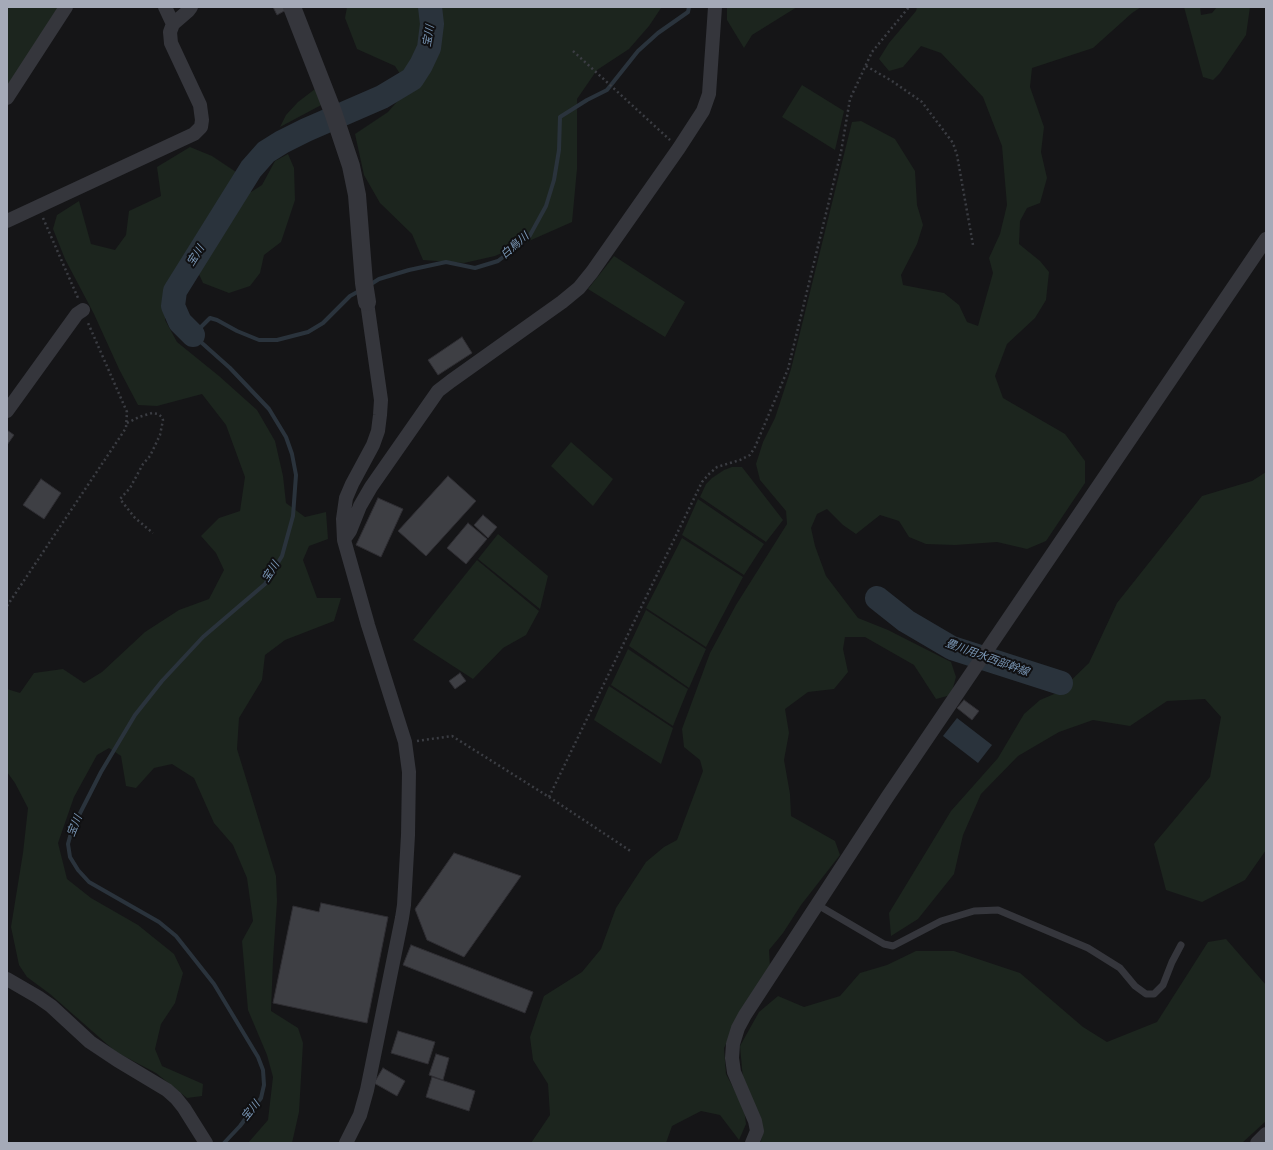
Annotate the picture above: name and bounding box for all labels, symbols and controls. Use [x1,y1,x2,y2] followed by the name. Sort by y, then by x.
[421,24,437,48] water label: 宝川
[498,230,532,262] water label: 白鳥川
[185,243,207,269] water label: 宝川
[259,559,283,585] water label: 宝川
[943,637,1031,679] water label: 豊川用水西部幹線
[65,813,85,839] water label: 宝川
[239,1098,263,1124] water label: 宝川

